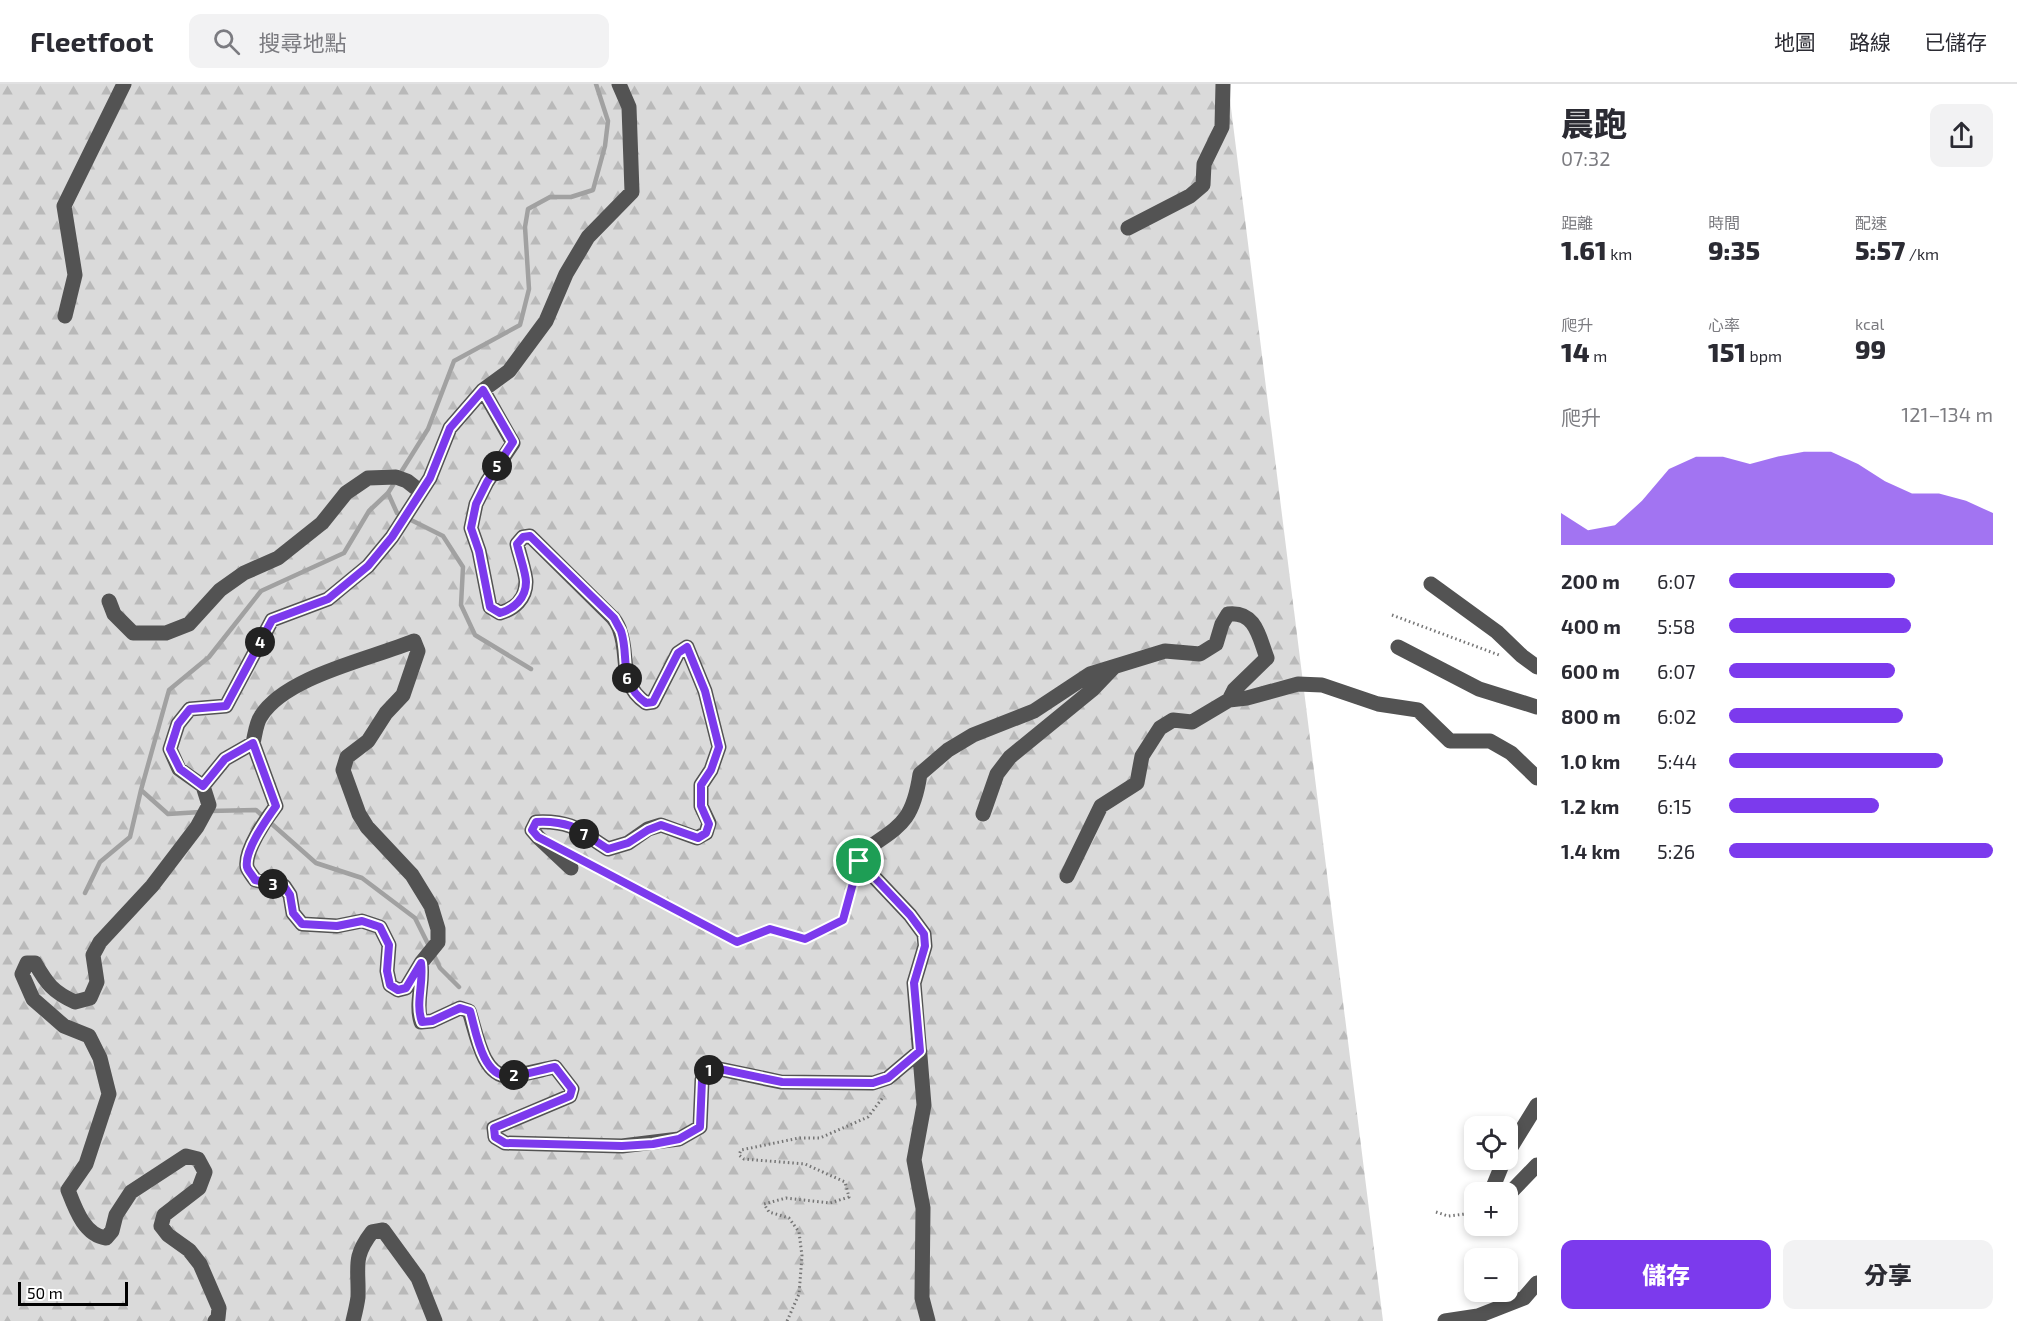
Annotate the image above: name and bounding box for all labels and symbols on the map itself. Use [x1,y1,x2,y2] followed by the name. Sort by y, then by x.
[482,451,512,481] pin: 5
[245,627,275,657] pin: 4
[612,663,642,693] pin: 6
[569,819,599,849] pin: 7
[833,835,884,886] pin
[258,869,288,899] pin: 3
[694,1055,724,1085] pin: 1
[499,1060,529,1090] pin: 2
[18,1279,128,1306] scale bar

